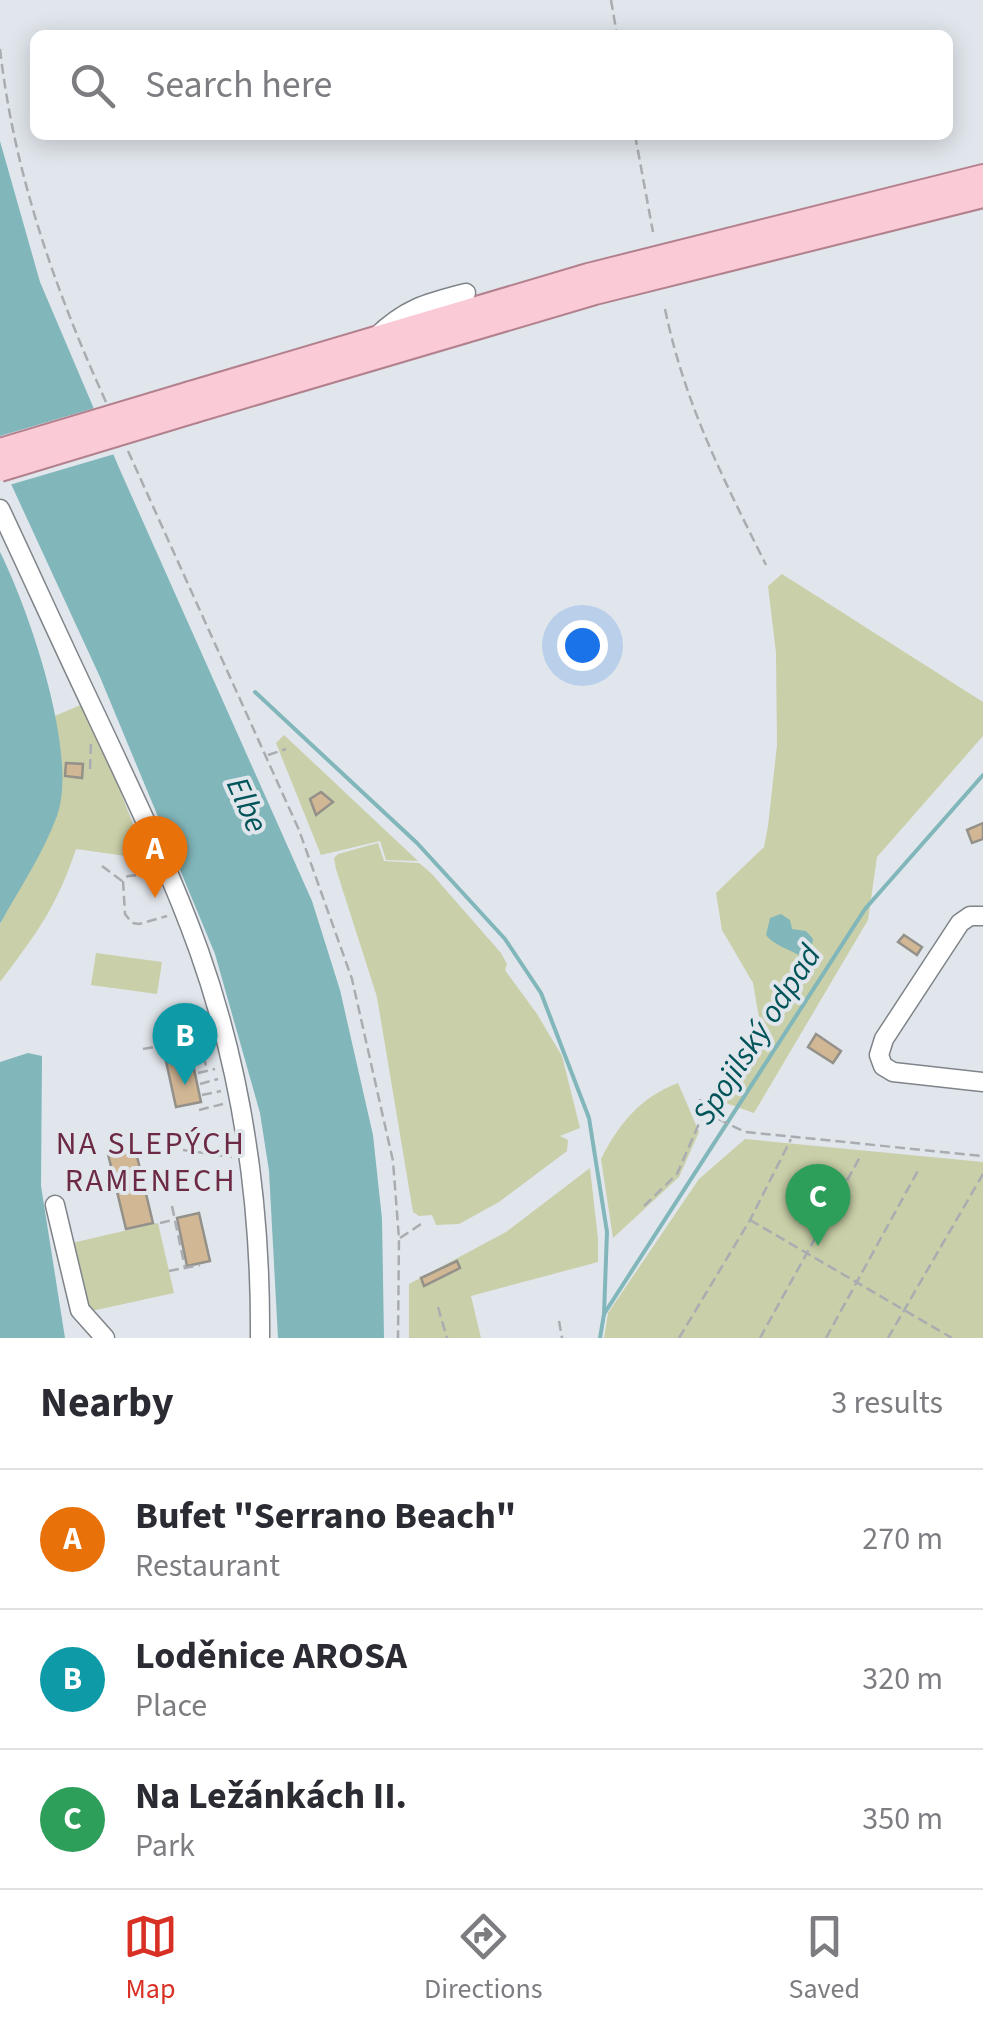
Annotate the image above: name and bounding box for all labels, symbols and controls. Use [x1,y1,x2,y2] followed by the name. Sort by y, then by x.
[30,30,953,140] search box
[65,58,120,113] icon: search
[145,58,332,112] text: Search here
[557,620,608,671] your location
[214,770,280,840] water label: Elbe
[122,816,188,898] pin: A
[681,935,833,1134] water label: Spojilský odpad
[152,1002,218,1085] pin: B
[56,1121,246,1204] district label: NA SLEPÝCH RAMENECH
[786,1164,850,1246] pin: C
[40,1373,174,1433] text: Nearby
[831,1380,943,1426] text: 3 results
[135,1489,516,1543] text: Bufet "Serrano Beach"
[63,1516,82,1562] text: A
[862,1516,943,1562] text: 270 m
[135,1543,280,1589] text: Restaurant
[135,1629,407,1683] text: Loděnice AROSA
[63,1656,82,1702] text: B
[862,1656,943,1702] text: 320 m
[135,1683,207,1729] text: Place
[135,1769,407,1823] text: Na Ležánkách II.
[63,1796,82,1842] text: C
[862,1796,943,1842] text: 350 m
[135,1823,195,1869] text: Park
[123,1909,178,2009] tab: Map
[424,1909,543,2009] tab: Directions
[789,1909,860,2009] tab: Saved

